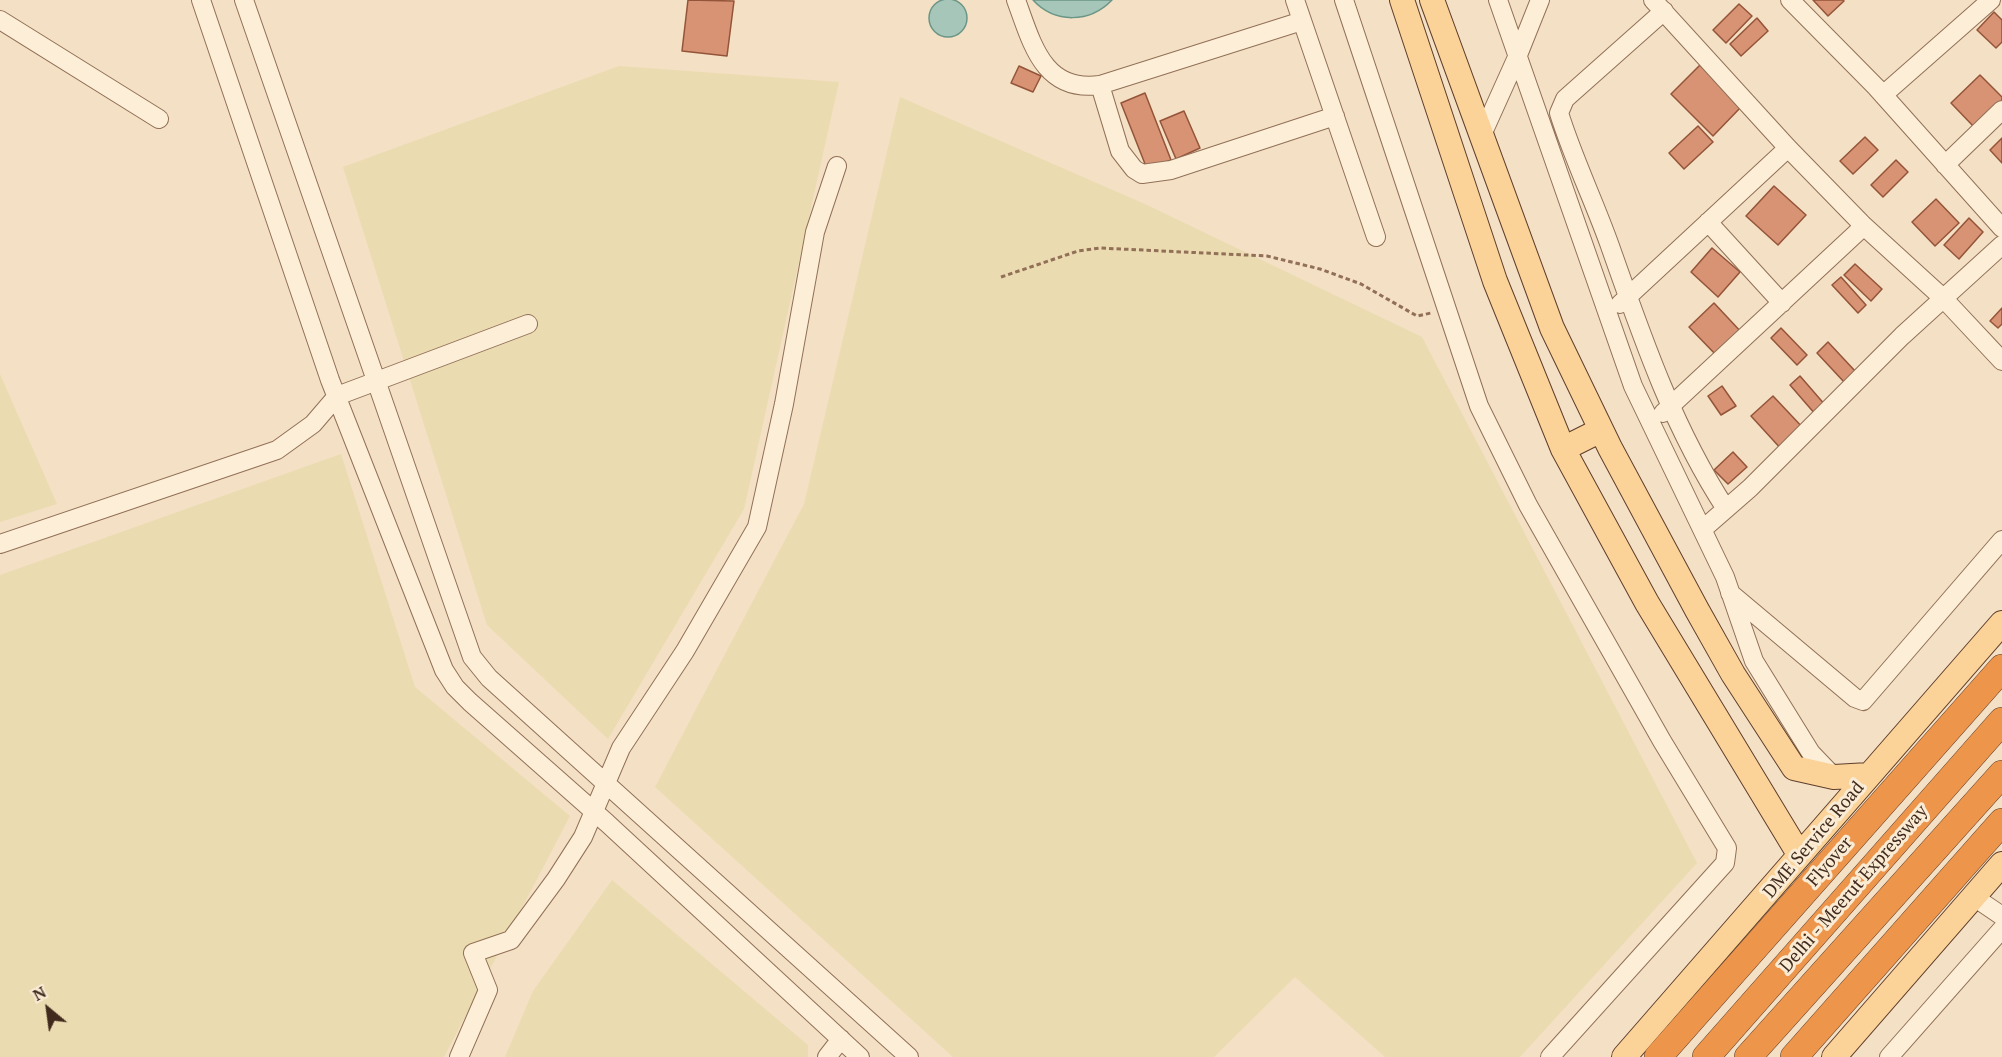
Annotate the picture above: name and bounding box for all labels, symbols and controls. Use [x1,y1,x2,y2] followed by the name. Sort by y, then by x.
[1759,777,1869,903] street label: DME Service Road
[1776,801,1932,977] street label: Delhi - Meerut Expressway
[1803,833,1857,891] street label: Flyover
[18,979,78,1039] north arrow
[29,981,50,1006] text: N

